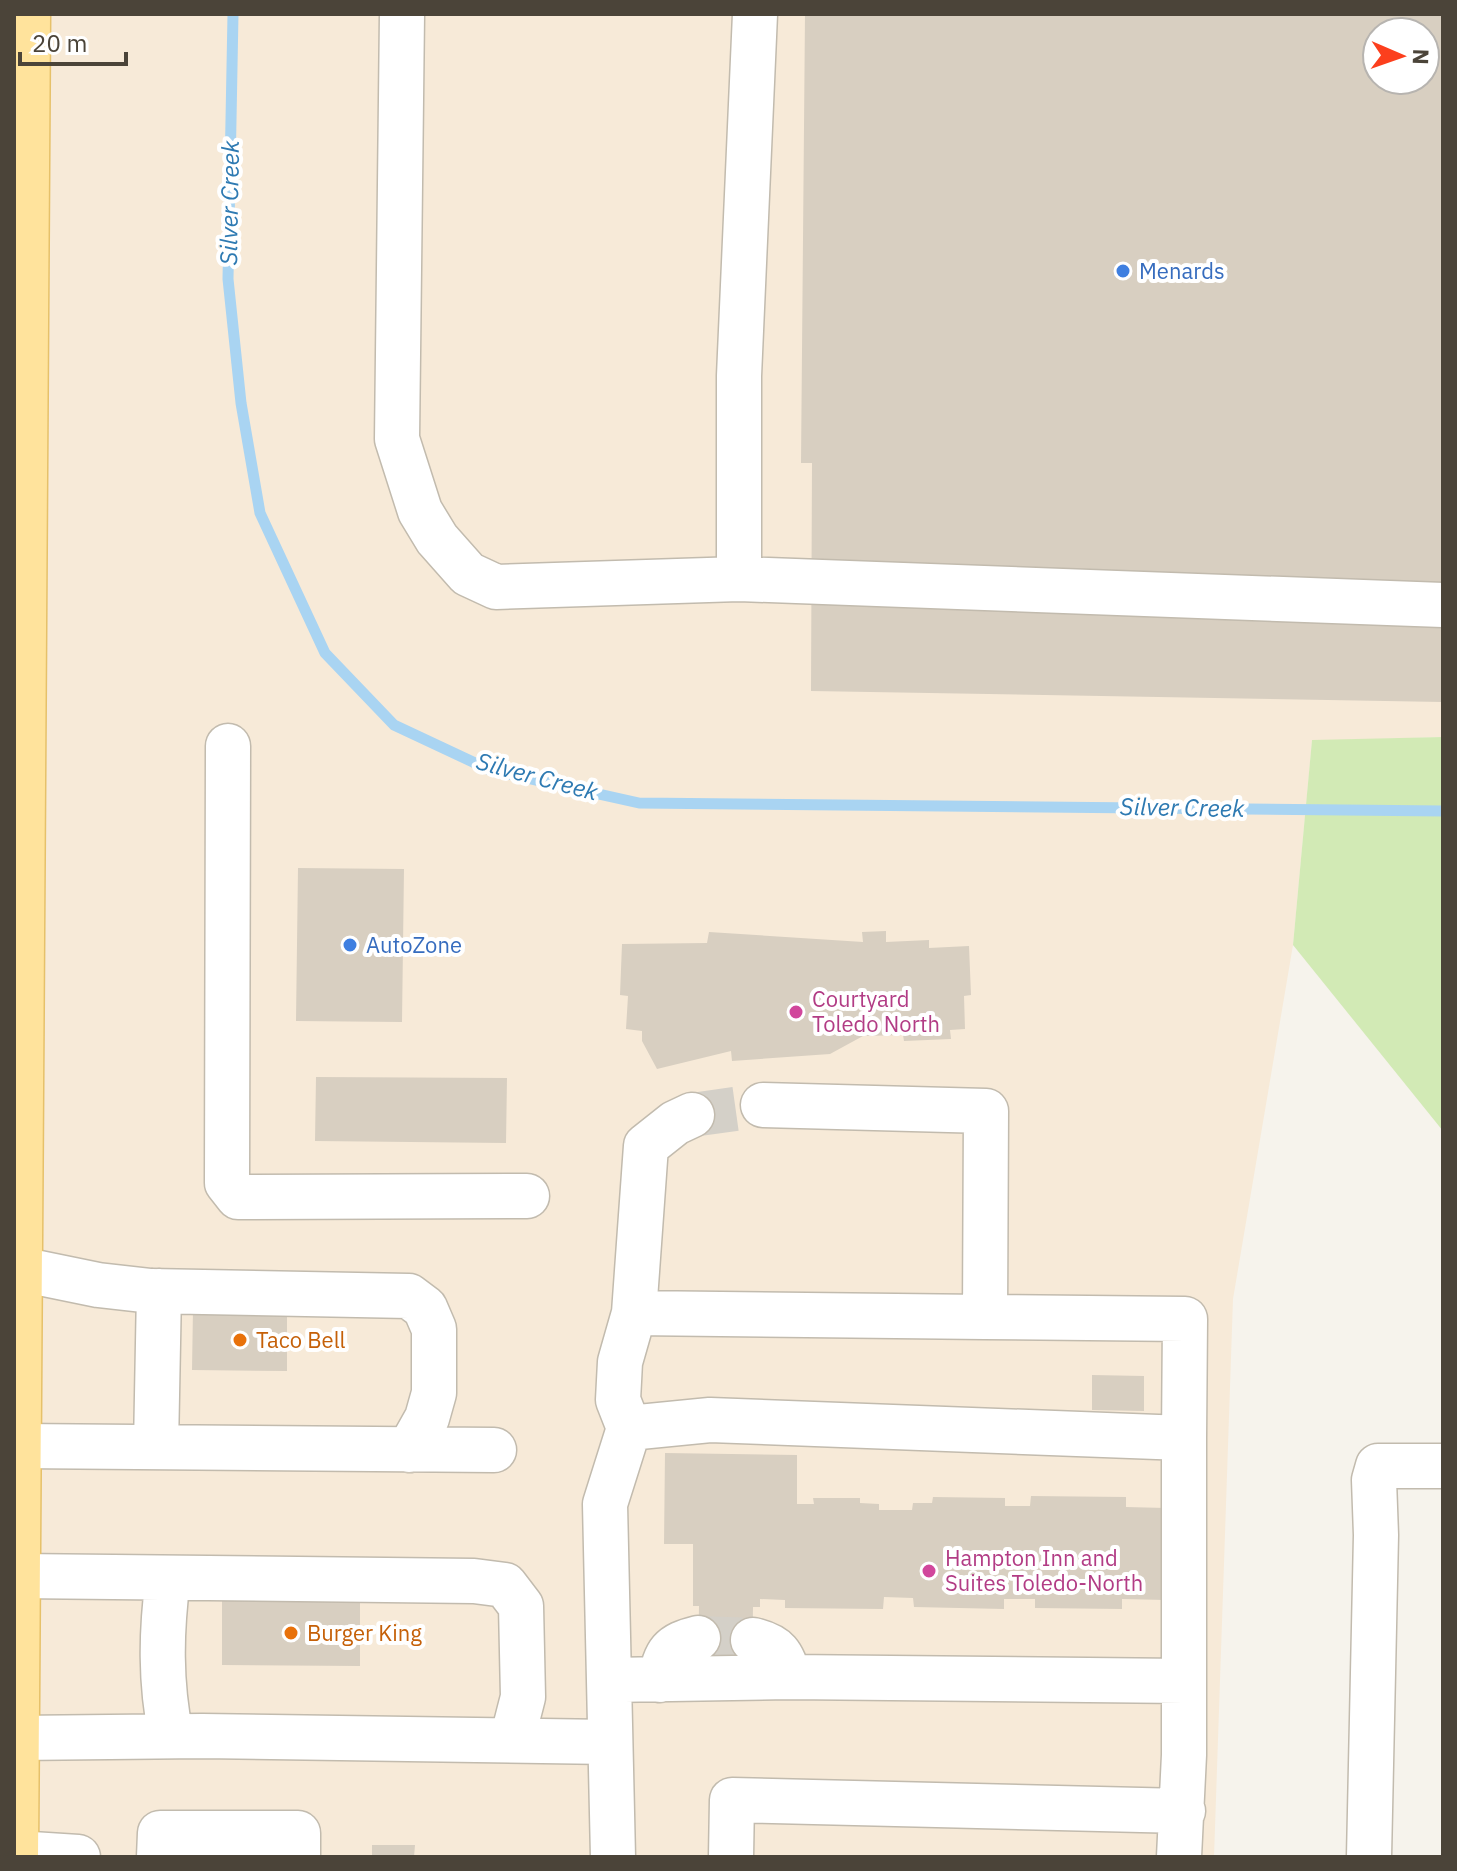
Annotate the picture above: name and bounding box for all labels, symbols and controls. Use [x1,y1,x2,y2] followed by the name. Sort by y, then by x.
[20,16,126,66] scale bar
[1361,16,1441,96] north arrow
[32,27,87,59] text: 20 m
[1407,48,1436,65] text: N
[212,140,246,266] water label: Silver Creek
[1139,256,1225,285] place label: Menards
[1114,262,1132,280] marker: Menards
[473,744,602,808] water label: Silver Creek
[1119,790,1245,824] water label: Silver Creek
[366,930,462,959] place label: AutoZone
[341,936,359,954] marker: AutoZone
[812,984,940,1038] place label: Courtyard Toledo North
[787,1003,805,1021] marker: Courtyard Toledo North
[256,1325,346,1354] place label: Taco Bell
[231,1331,249,1349] marker: Taco Bell
[945,1543,1143,1597] place label: Hampton Inn and Suites Toledo-North
[920,1562,938,1580] marker: Hampton Inn and Suites Toledo-North
[307,1618,422,1647] place label: Burger King
[282,1624,300,1642] marker: Burger King

